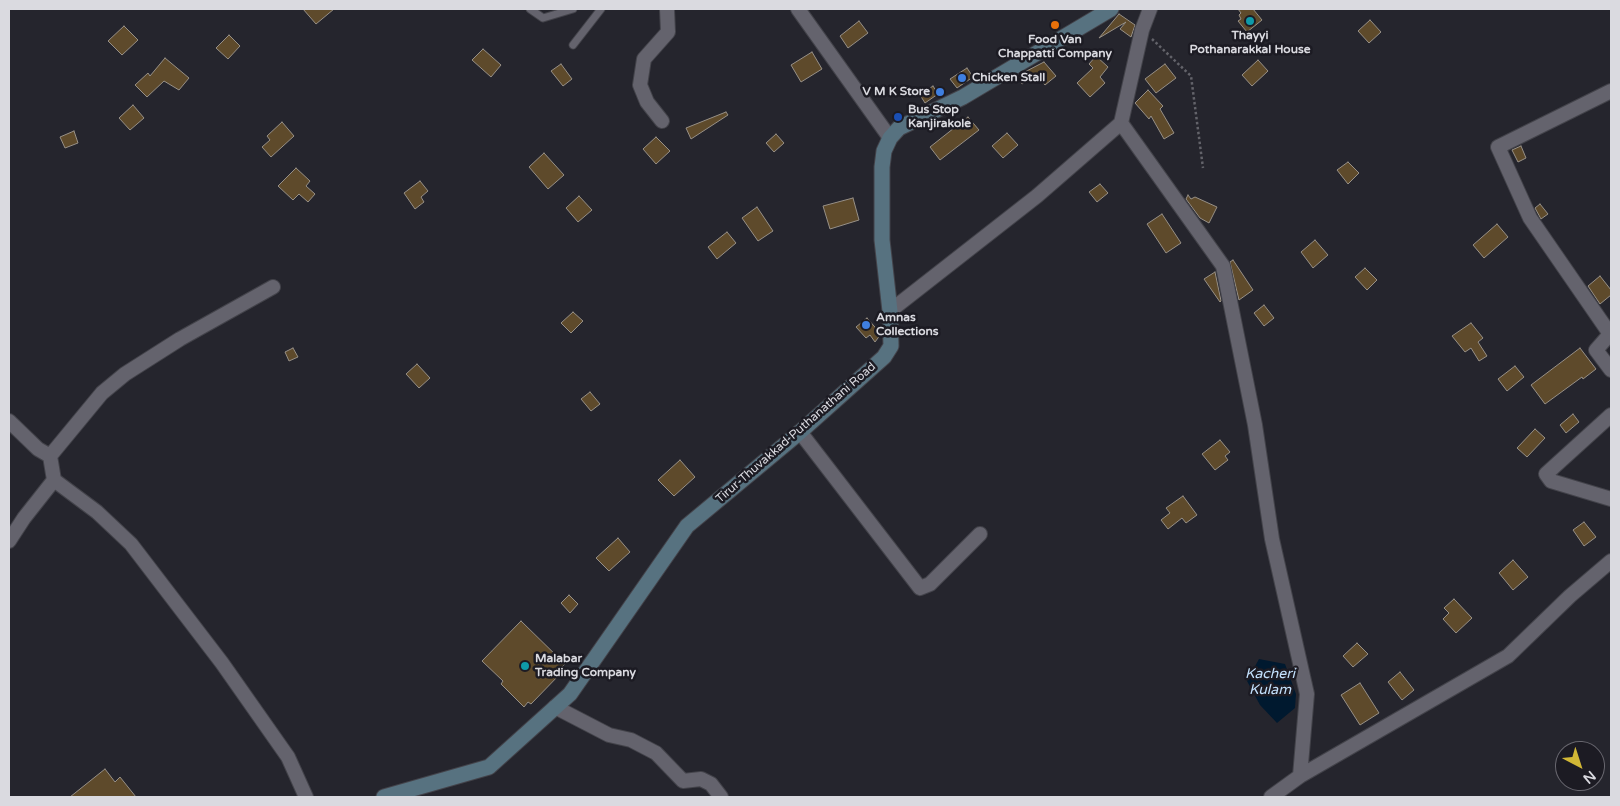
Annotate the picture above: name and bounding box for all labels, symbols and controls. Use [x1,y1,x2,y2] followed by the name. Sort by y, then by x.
[1244,15,1256,27] marker: Thayyi Pothanarakkal House
[1049,19,1061,31] marker: Food Van Chappatti Company
[1189,29,1311,57] place label: Thayyi Pothanarakkal House
[998,33,1112,61] place label: Food Van Chappatti Company
[972,71,1045,85] place label: Chicken Stall
[956,72,968,84] marker: Chicken Stall
[863,85,930,99] place label: V M K Store
[934,86,946,98] marker: V M K Store
[908,103,971,131] place label: Bus Stop Kanjirakole
[892,111,904,123] marker: Bus Stop Kanjirakole
[876,311,939,339] place label: Amnas Collections
[860,319,872,331] marker: Amnas Collections
[713,360,879,506] street label: Tirur-Thuvakkad-Puthanathani Road
[535,652,636,680] place label: Malabar Trading Company
[519,660,531,672] marker: Malabar Trading Company
[1245,666,1295,699] water label: Kacheri Kulam
[1555,741,1605,791] north arrow
[1580,767,1599,787] text: N

